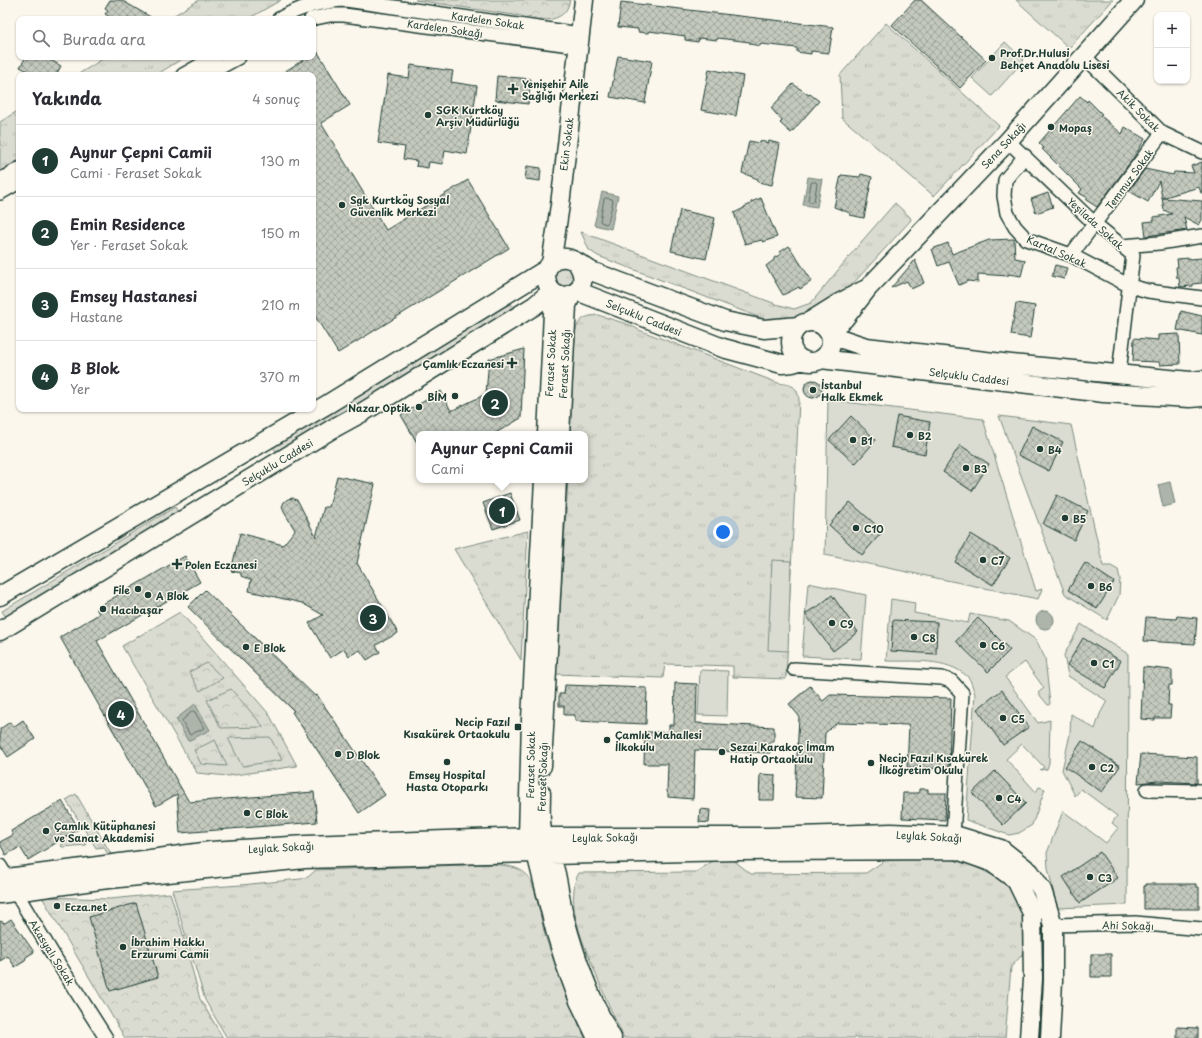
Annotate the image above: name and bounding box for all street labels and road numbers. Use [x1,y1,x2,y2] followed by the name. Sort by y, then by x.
[450,7,526,33] street label: Kardelen Sokak
[406,15,484,41] street label: Kardelen Sokağı
[1114,85,1164,135] street label: Akik Sokak
[555,116,577,172] street label: Ekin Sokak
[977,118,1029,172] street label: Sena Sokağı
[1102,145,1157,213] street label: Temmuz Sokak
[1064,193,1128,253] street label: Yeşilada Sokak
[1025,231,1090,271] street label: Kartal Sokak
[604,295,684,339] street label: Selçuklu Caddesi
[541,329,559,397] street label: Feraset Sokak
[555,329,573,399] street label: Feraset Sokağı
[928,364,1010,388] street label: Selçuklu Caddesi
[239,435,315,489] street label: Selçuklu Caddesi
[522,731,538,799] street label: Feraset Sokak
[533,742,551,812] street label: Feraset Sokağı
[896,827,962,846] street label: Leylak Sokağı
[572,829,638,846] street label: Leylak Sokağı
[248,838,314,857] street label: Leylak Sokağı
[26,916,79,988] street label: Akasyalı Sokak
[1102,917,1154,933] street label: Ahi Sokağı

